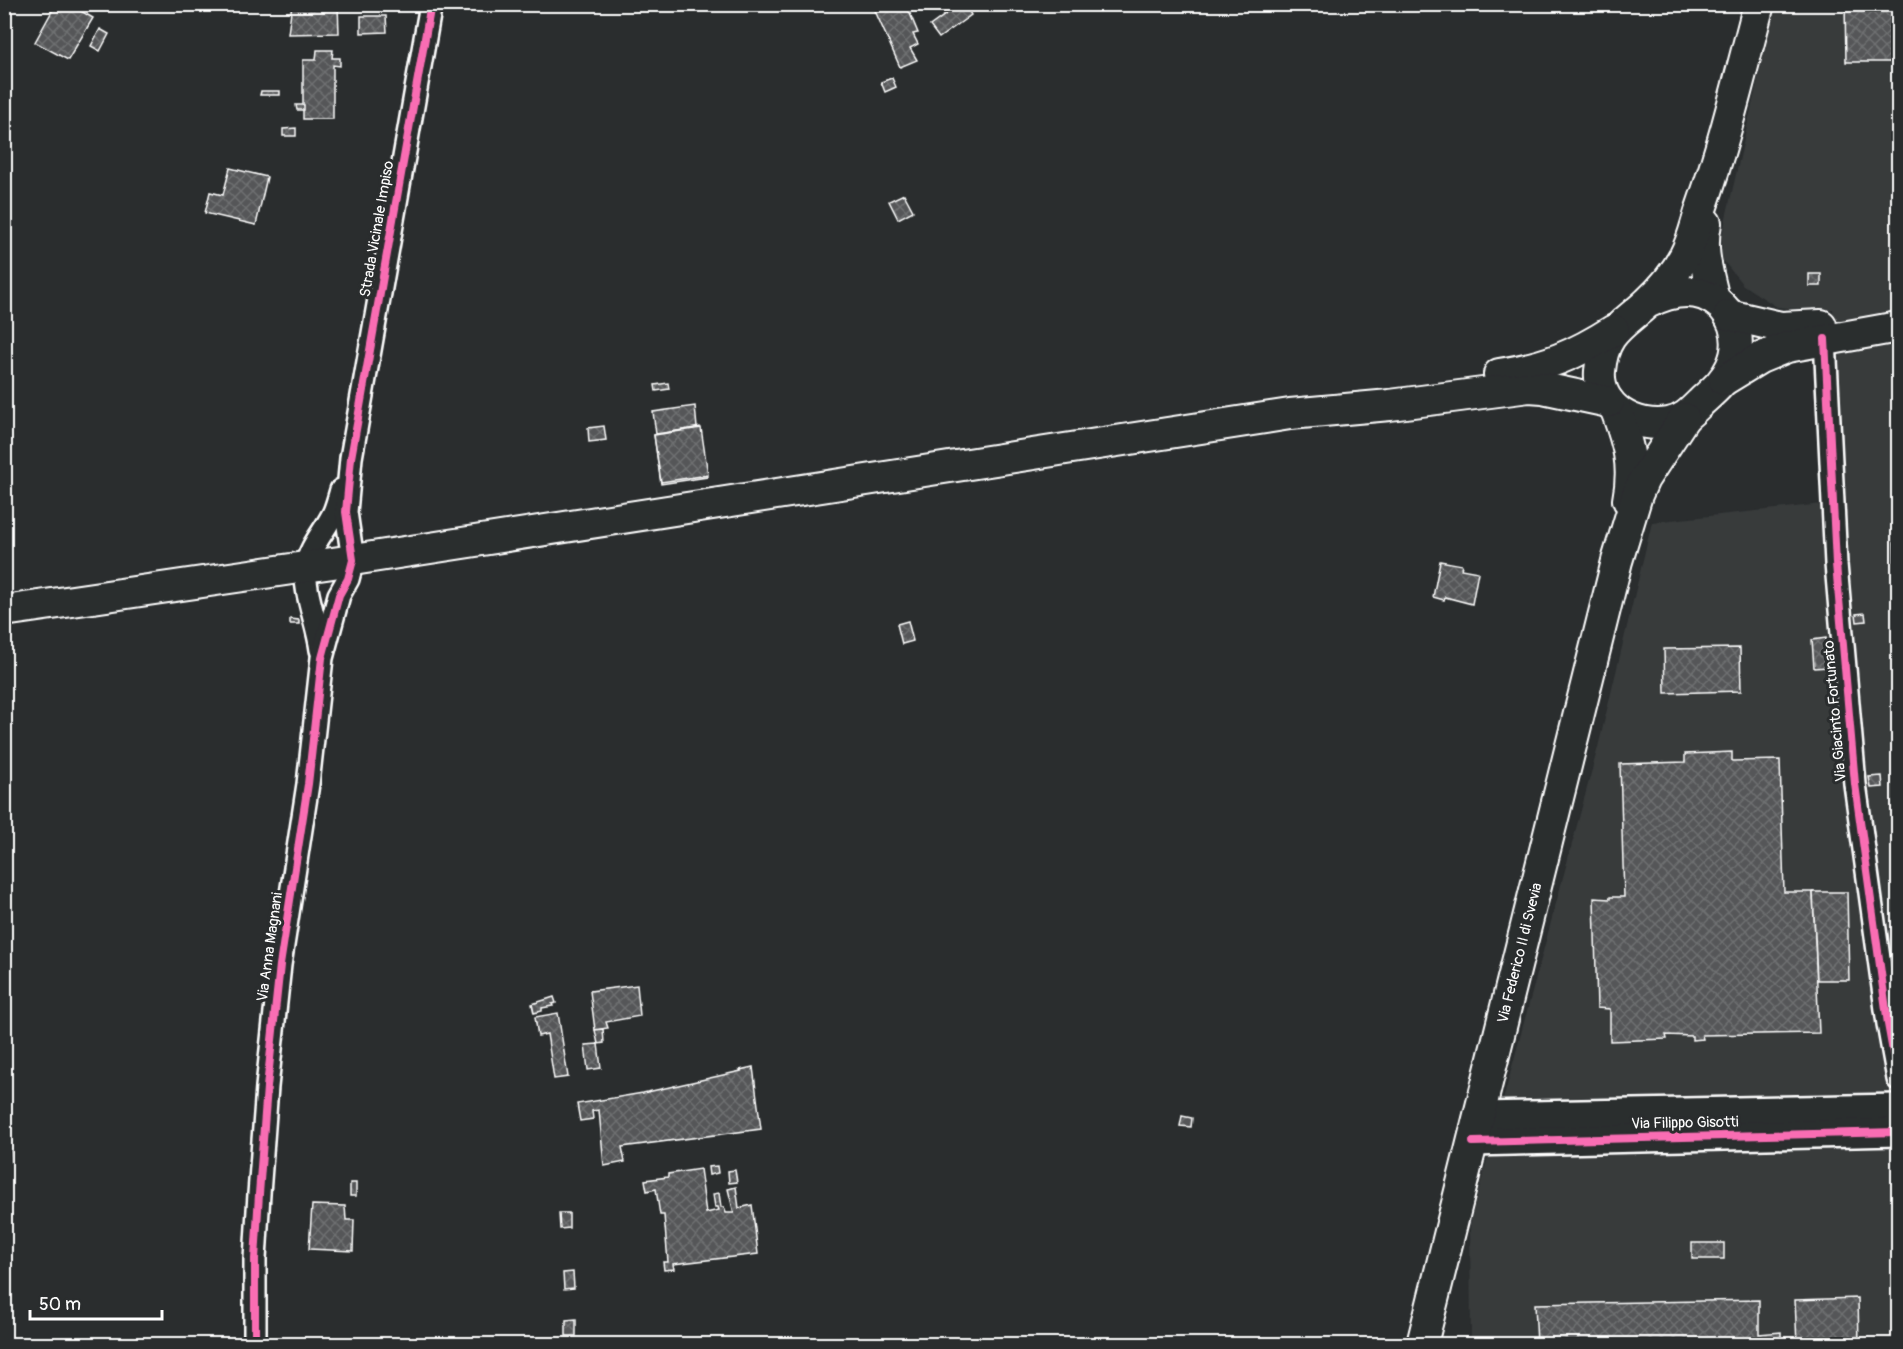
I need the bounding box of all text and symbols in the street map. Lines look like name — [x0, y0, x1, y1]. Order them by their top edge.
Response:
street label: Strada Vicinale Impiso — [356, 159, 398, 299]
street label: Via Giacinto Fortunato — [1819, 640, 1851, 782]
street label: Via Federico II di Svevia — [1493, 881, 1547, 1025]
street label: Via Anna Magnani — [253, 891, 287, 1003]
street label: Via Filippo Gisotti — [1631, 1113, 1739, 1133]
scale bar — [30, 1283, 162, 1321]
text: 50 m — [39, 1293, 81, 1316]

